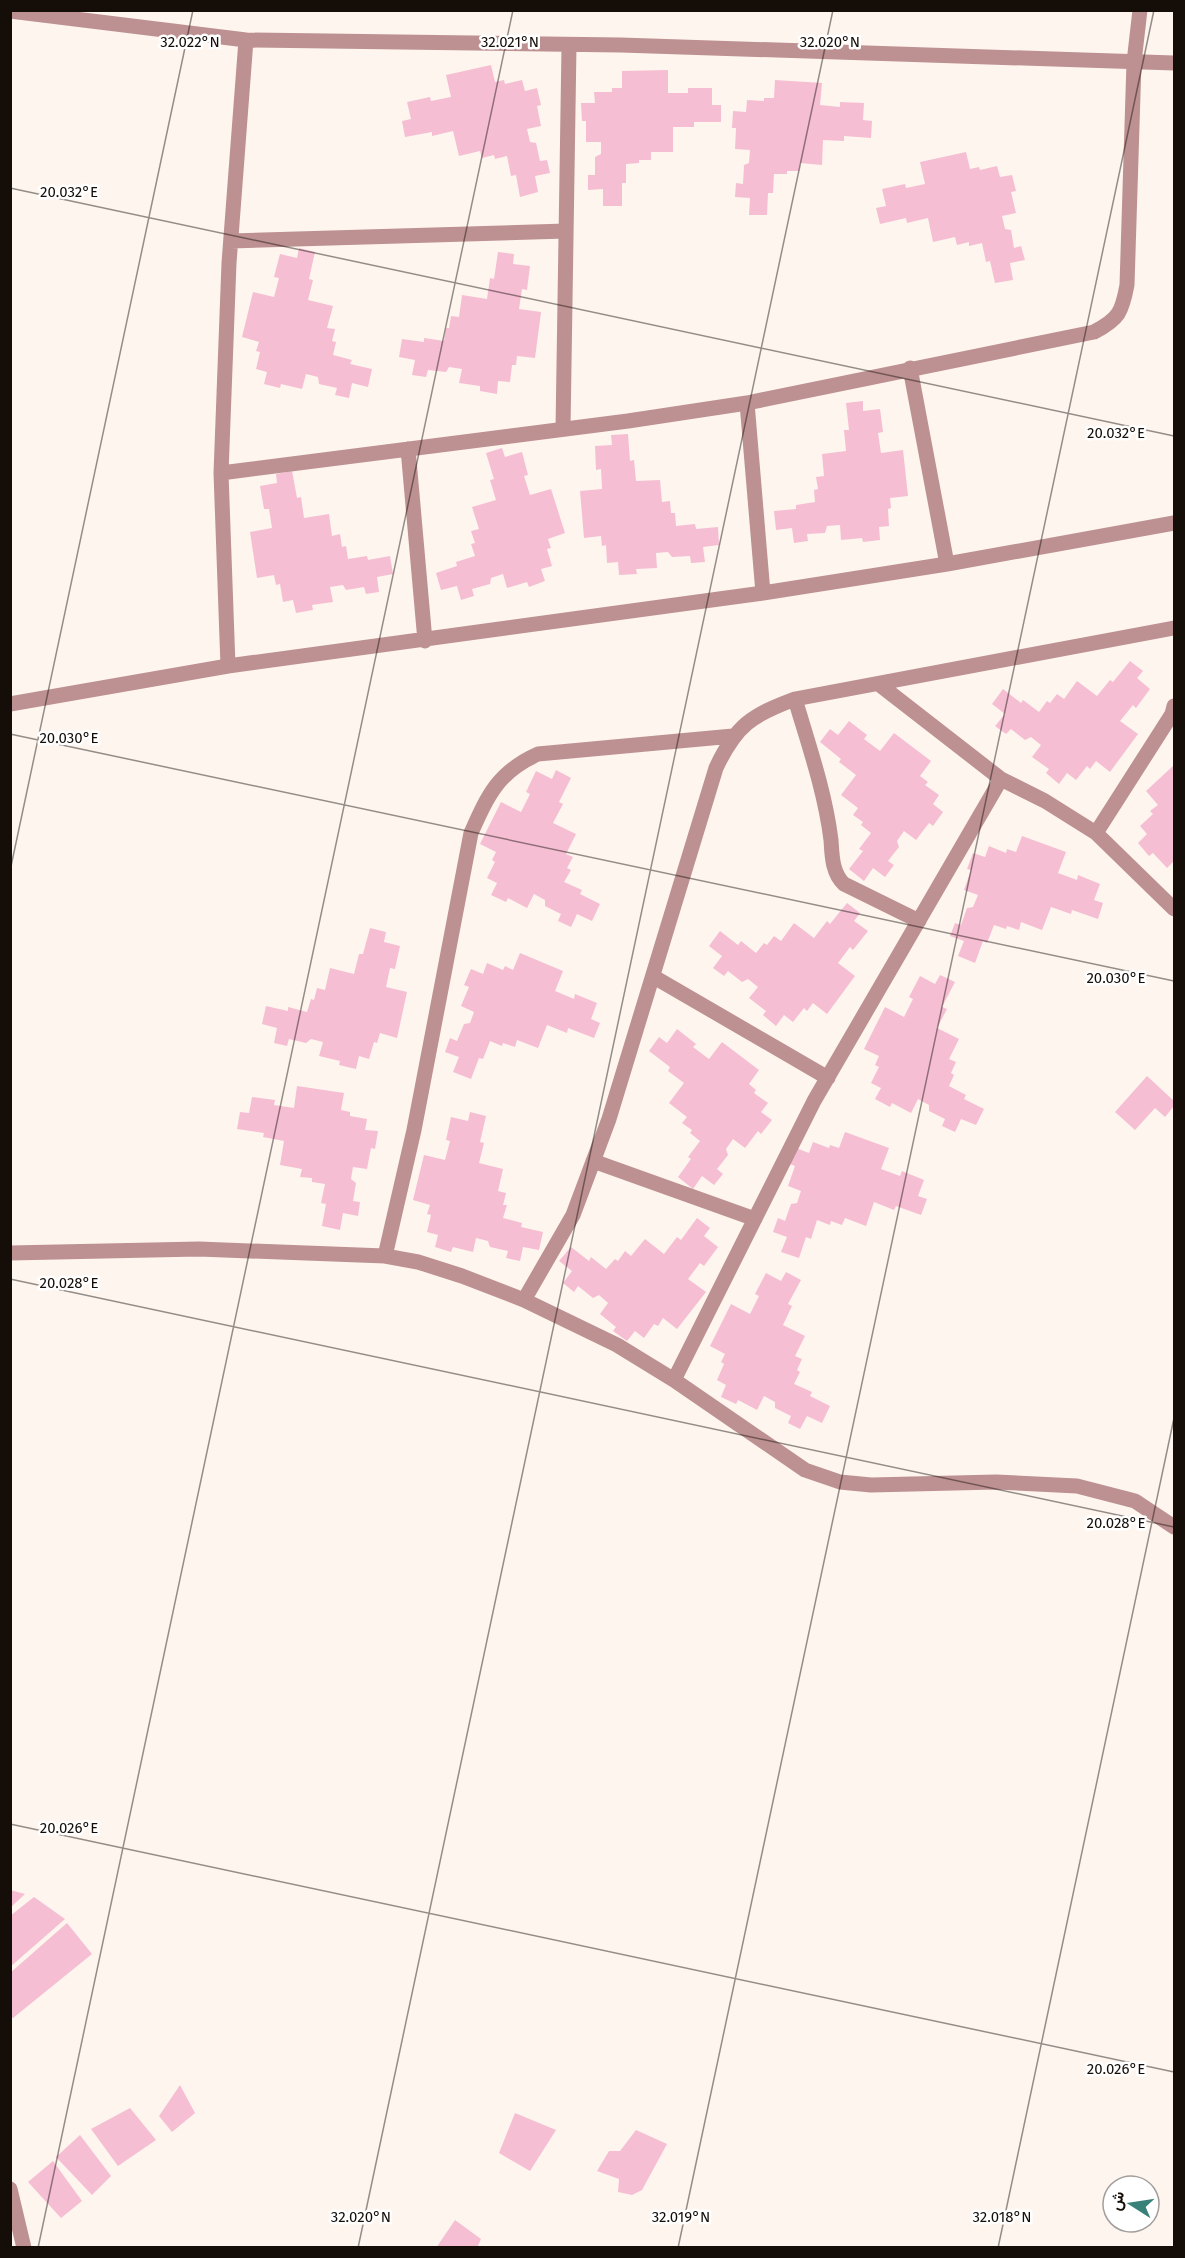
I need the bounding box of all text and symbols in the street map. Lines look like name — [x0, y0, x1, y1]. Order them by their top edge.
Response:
text: 32.022°N — [160, 33, 220, 51]
text: 32.021°N — [481, 33, 539, 51]
text: 32.020°N — [800, 33, 860, 51]
text: 20.032°E — [40, 183, 98, 201]
text: 20.032°E — [1087, 424, 1145, 442]
text: 20.030°E — [39, 729, 99, 747]
text: 20.030°E — [1086, 969, 1146, 987]
text: 20.028°E — [40, 1274, 98, 1292]
text: 20.028°E — [1087, 1514, 1145, 1532]
text: 20.026°E — [40, 1819, 98, 1837]
text: 20.026°E — [1087, 2060, 1145, 2078]
north arrow — [1101, 2174, 1161, 2234]
text: ش — [1106, 2190, 1128, 2212]
text: 32.020°N — [331, 2208, 391, 2226]
text: 32.019°N — [652, 2208, 710, 2226]
text: 32.018°N — [972, 2208, 1032, 2226]

